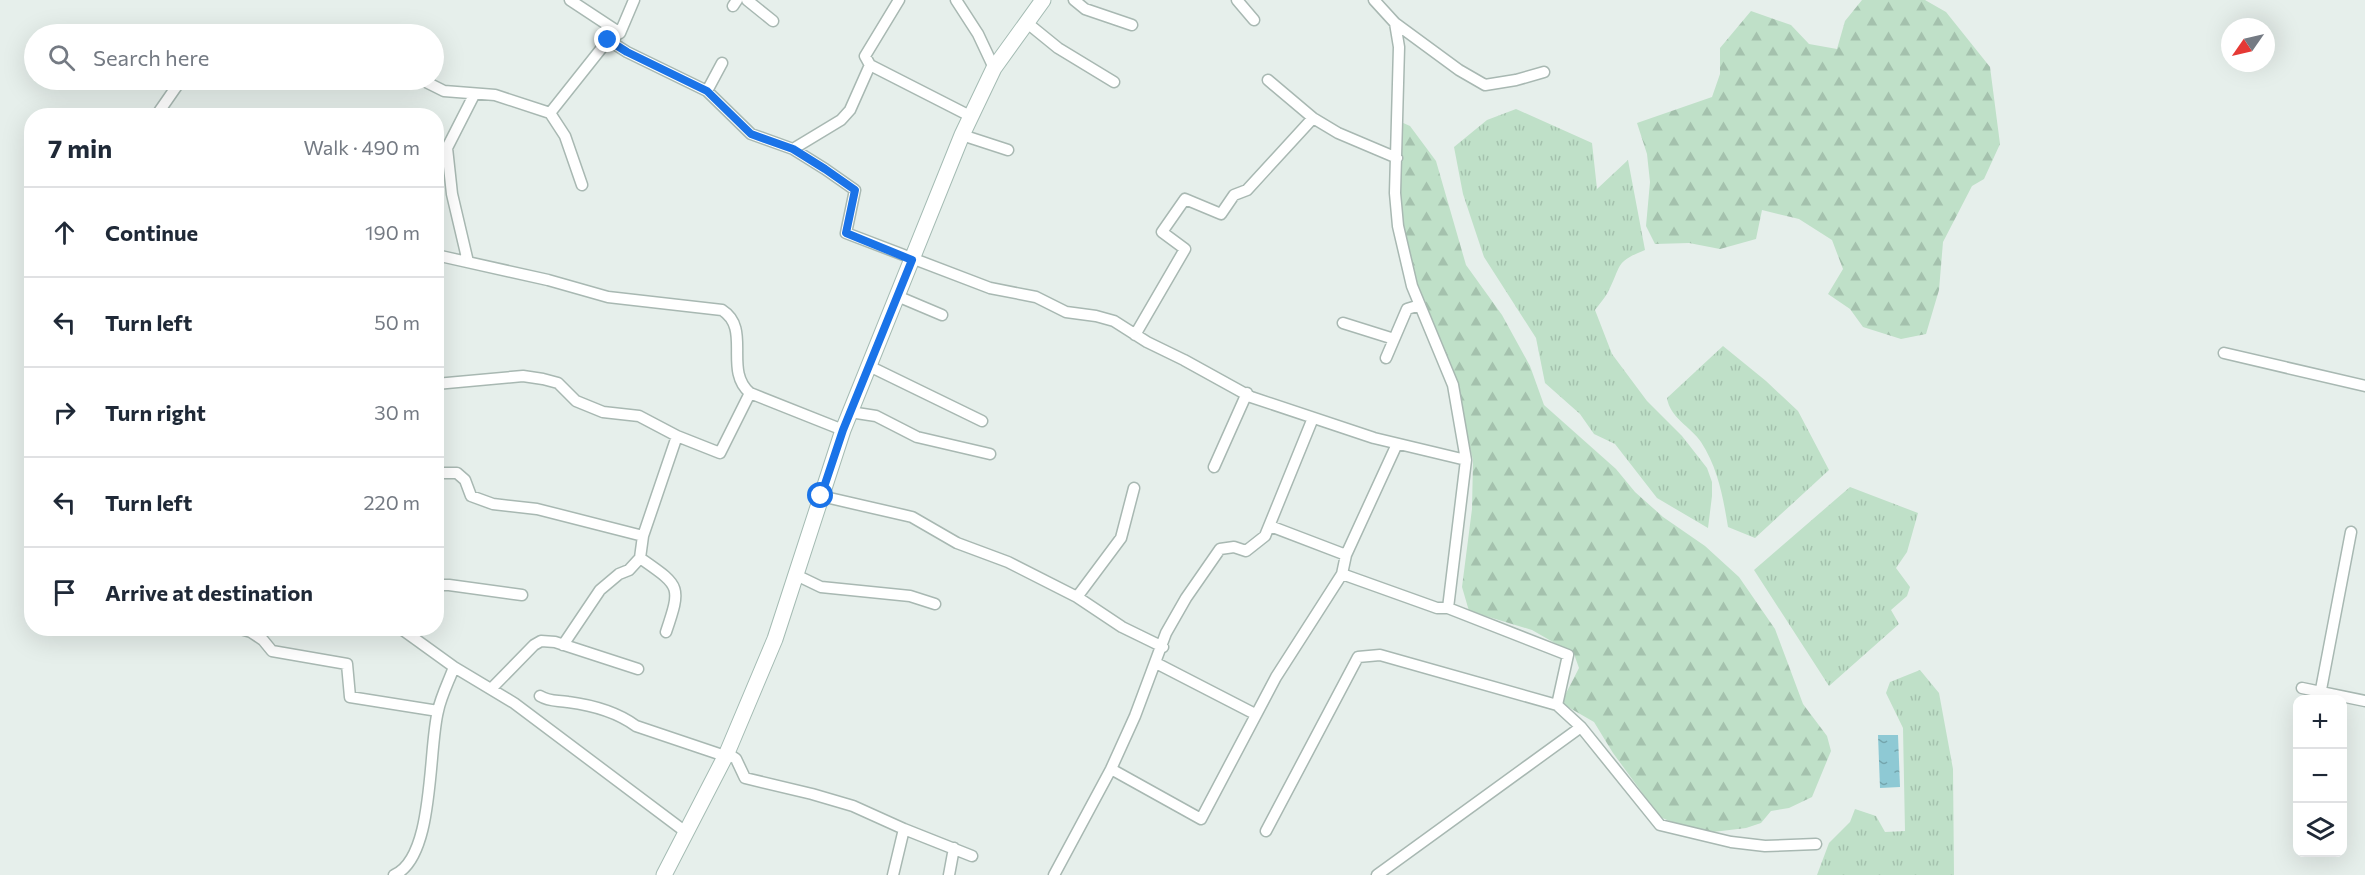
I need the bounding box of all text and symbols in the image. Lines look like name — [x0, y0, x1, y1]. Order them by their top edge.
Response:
north arrow — [2221, 18, 2275, 72]
search box — [24, 24, 444, 90]
route end — [594, 26, 620, 52]
icon: search — [45, 41, 78, 74]
text: Search here — [93, 44, 209, 71]
text: 7 min — [48, 132, 112, 163]
text: Walk · 490 m — [303, 135, 420, 159]
icon: ahead — [48, 216, 81, 249]
text: Continue — [105, 219, 198, 246]
text: 190 m — [365, 220, 420, 244]
icon: left — [48, 306, 81, 339]
text: Turn left — [105, 309, 192, 336]
text: 50 m — [374, 310, 420, 334]
icon: right — [48, 396, 81, 429]
text: Turn right — [105, 399, 206, 426]
text: 30 m — [374, 400, 420, 424]
route start — [807, 482, 833, 508]
icon: left — [48, 486, 81, 519]
text: Turn left — [105, 489, 192, 516]
text: 220 m — [364, 490, 420, 514]
icon: arrive — [48, 576, 81, 609]
text: Arrive at destination — [105, 579, 313, 606]
map controls — [2293, 695, 2347, 857]
button: + — [2293, 695, 2347, 749]
button: − — [2293, 749, 2347, 803]
button: layers — [2293, 803, 2347, 857]

